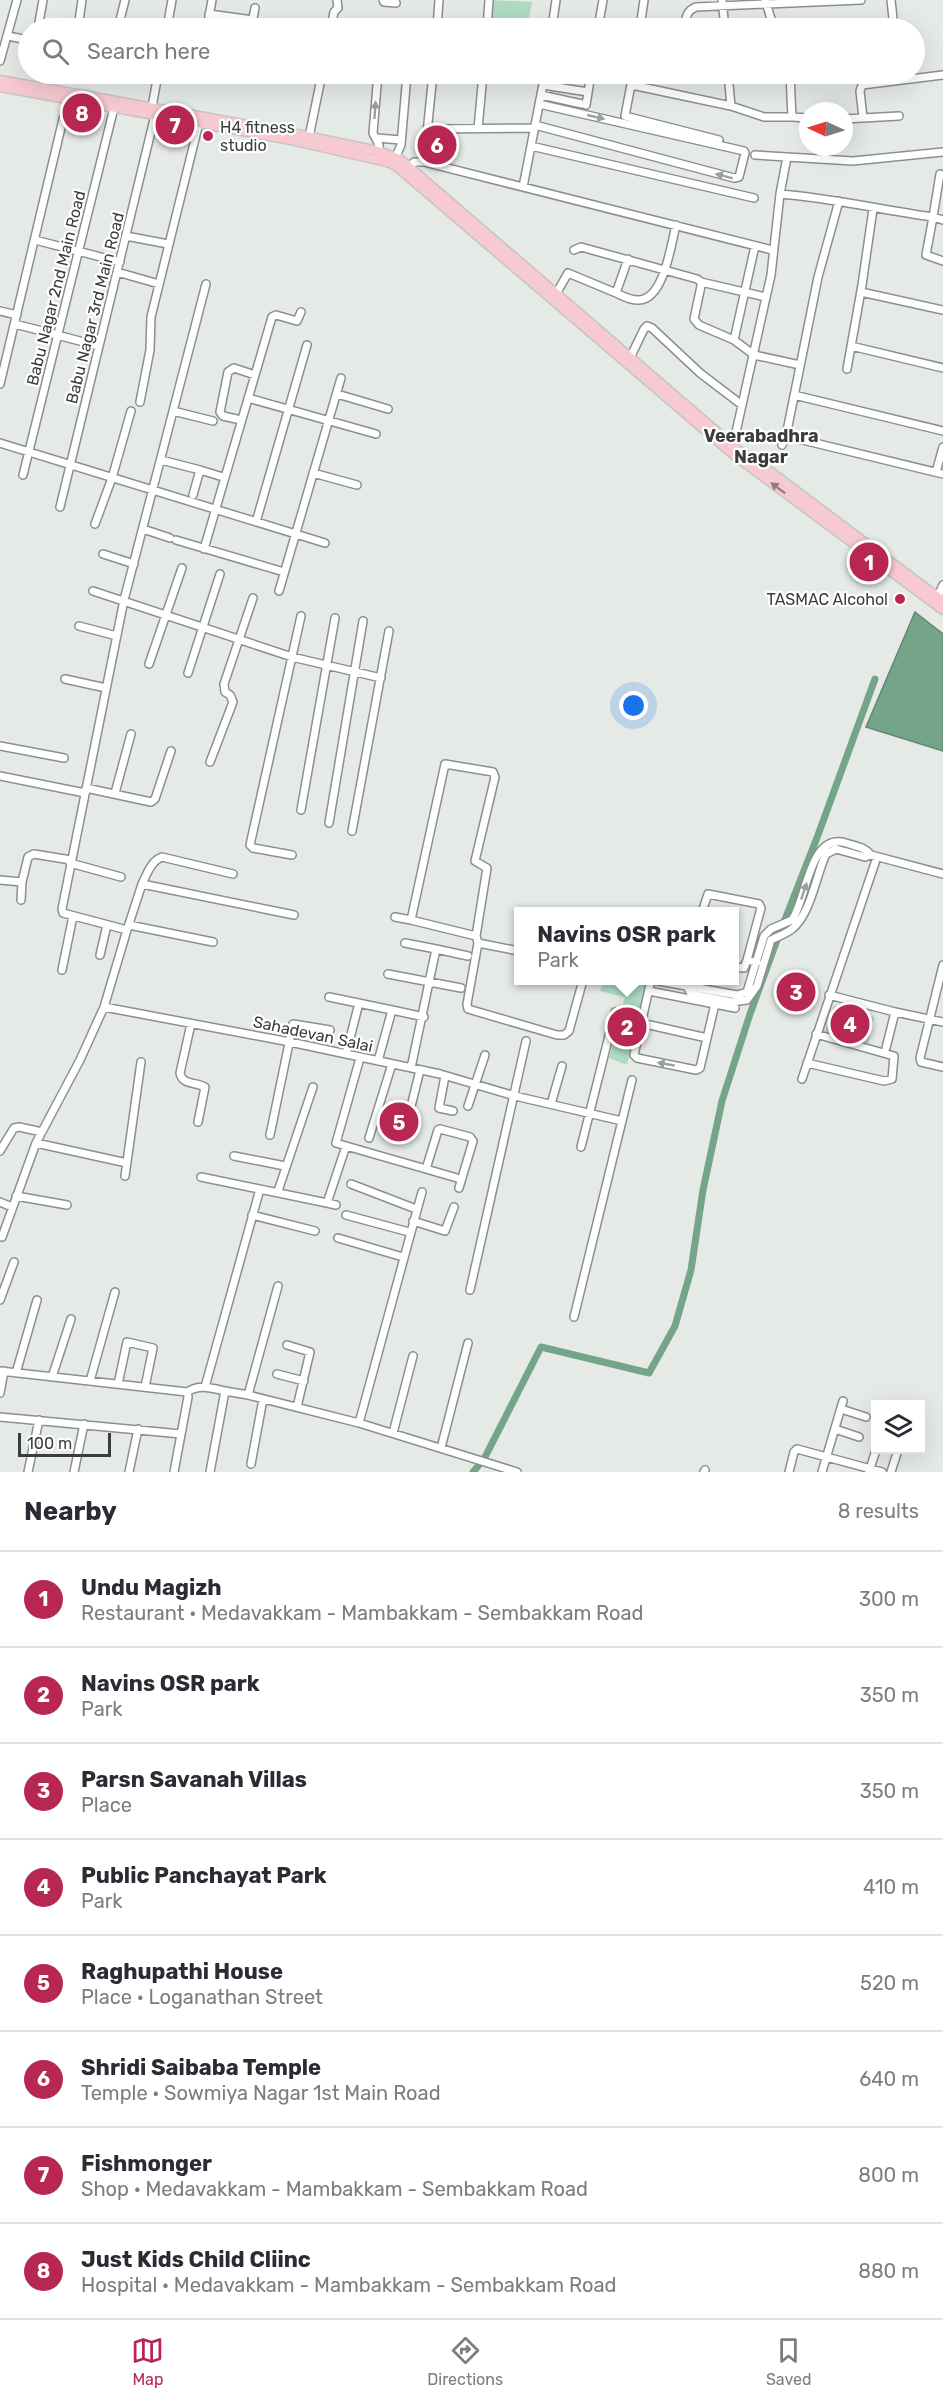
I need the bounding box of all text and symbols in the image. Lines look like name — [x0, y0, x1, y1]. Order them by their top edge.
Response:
search box — [18, 18, 925, 84]
icon: search — [39, 35, 72, 68]
text: Search here — [87, 38, 210, 65]
pin: 8 — [62, 90, 101, 136]
one-way arrow — [370, 100, 380, 119]
pin: 7 — [156, 102, 195, 148]
north arrow — [799, 102, 853, 156]
one-way arrow — [587, 113, 606, 122]
place label: H4 fitness studio — [220, 118, 295, 155]
pin: 6 — [418, 122, 456, 168]
marker: H4 fitness studio — [201, 129, 215, 143]
one-way arrow — [715, 170, 733, 180]
street label: Babu Nagar 2nd Main Road — [23, 189, 89, 387]
street label: Babu Nagar 3rd Main Road — [62, 210, 128, 406]
district label: Veerabadhra Nagar — [703, 425, 819, 468]
one-way arrow — [770, 482, 786, 494]
pin: 1 — [850, 540, 888, 584]
place label: TASMAC Alcohol — [767, 590, 888, 609]
marker: TASMAC Alcohol — [893, 592, 907, 606]
your location — [619, 691, 648, 720]
one-way arrow — [799, 882, 809, 900]
popup — [514, 907, 739, 985]
text: Navins OSR park — [537, 921, 716, 948]
text: Park — [537, 948, 579, 972]
pin: 3 — [776, 970, 816, 1014]
pin: 4 — [830, 1002, 870, 1046]
pin: 2 — [608, 1004, 646, 1050]
street label: Sahadevan Salai — [251, 1012, 375, 1056]
one-way arrow — [657, 1060, 676, 1069]
pin: 5 — [380, 1100, 418, 1144]
map controls — [871, 1400, 925, 1454]
button: layers — [871, 1400, 925, 1454]
scale bar — [18, 1430, 111, 1458]
text: 100 m — [27, 1434, 72, 1453]
text: Nearby — [24, 1496, 117, 1527]
text: 8 results — [838, 1499, 919, 1523]
text: Undu Magizh — [81, 1574, 222, 1601]
text: 1 — [39, 1587, 48, 1611]
text: 300 m — [859, 1587, 919, 1611]
text: Restaurant · Medavakkam - Mambakkam - Sembakkam Road — [81, 1601, 644, 1625]
text: Navins OSR park — [81, 1670, 260, 1697]
text: 2 — [37, 1683, 50, 1707]
text: 350 m — [860, 1683, 919, 1707]
text: Park — [81, 1697, 123, 1721]
text: Parsn Savanah Villas — [81, 1766, 307, 1793]
text: 3 — [37, 1779, 50, 1803]
text: 350 m — [860, 1779, 919, 1803]
text: Place — [81, 1793, 132, 1817]
text: Public Panchayat Park — [81, 1862, 327, 1889]
text: 4 — [37, 1875, 50, 1899]
text: 410 m — [863, 1875, 919, 1899]
text: Park — [81, 1889, 123, 1913]
text: Raghupathi House — [81, 1958, 283, 1985]
text: 5 — [37, 1971, 50, 1995]
text: 520 m — [860, 1971, 919, 1995]
text: Place · Loganathan Street — [81, 1985, 323, 2009]
text: Shridi Saibaba Temple — [81, 2054, 321, 2081]
text: 6 — [37, 2067, 50, 2091]
text: 640 m — [859, 2067, 919, 2091]
text: Temple · Sowmiya Nagar 1st Main Road — [81, 2081, 441, 2105]
text: Fishmonger — [81, 2150, 212, 2177]
text: 7 — [38, 2163, 49, 2187]
text: 800 m — [858, 2163, 919, 2187]
text: Shop · Medavakkam - Mambakkam - Sembakkam Road — [81, 2177, 588, 2201]
text: Just Kids Child Cliinc — [81, 2246, 311, 2273]
text: 8 — [37, 2259, 50, 2283]
text: 880 m — [858, 2259, 919, 2283]
text: Hospital · Medavakkam - Mambakkam - Sembakkam Road — [81, 2273, 616, 2297]
tab: Map — [131, 2334, 164, 2389]
tab: Directions — [427, 2334, 503, 2389]
tab: Saved — [766, 2334, 812, 2389]

